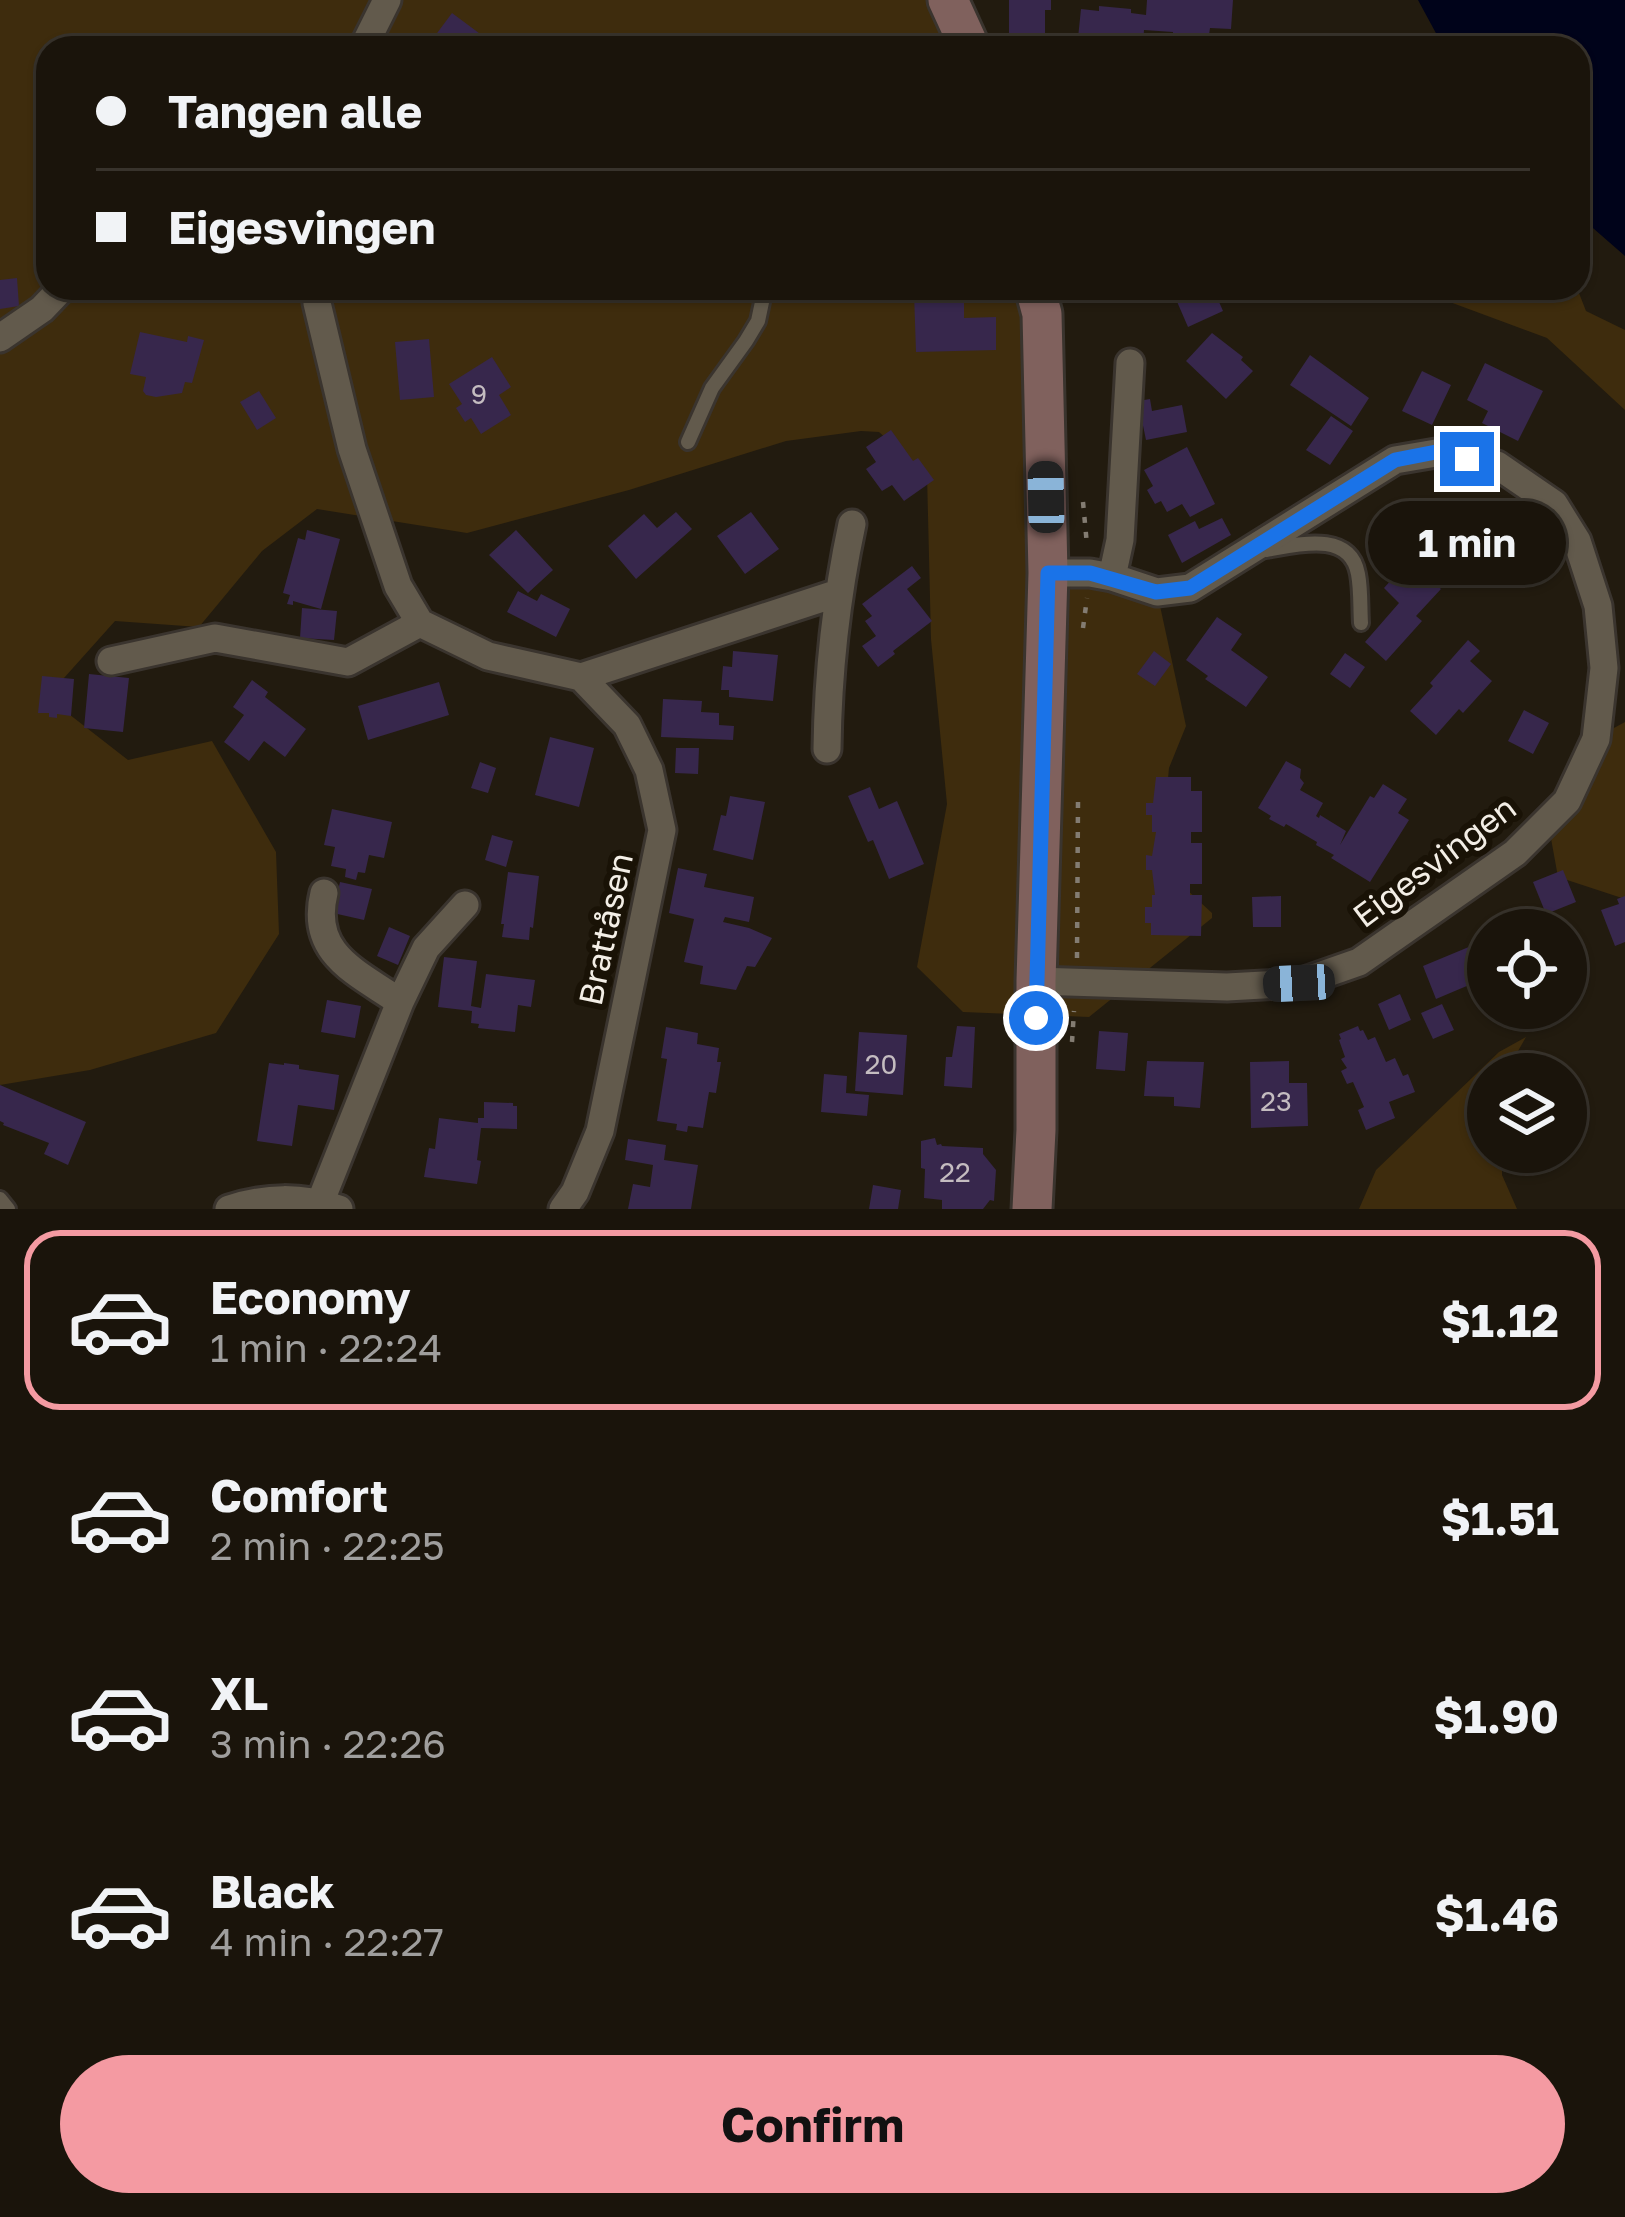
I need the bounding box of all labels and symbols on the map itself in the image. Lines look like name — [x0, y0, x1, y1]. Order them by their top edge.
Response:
house number: 9 — [471, 378, 487, 410]
route end — [1440, 432, 1494, 486]
car — [1027, 461, 1065, 533]
callout: 1 min — [1368, 501, 1566, 585]
street label: Eigesvingen — [1345, 787, 1523, 935]
street label: Brattåsen — [570, 849, 640, 1009]
car — [1262, 963, 1336, 1003]
route start — [1009, 991, 1063, 1045]
house number: 20 — [865, 1048, 897, 1080]
house number: 23 — [1260, 1085, 1292, 1117]
house number: 22 — [939, 1156, 971, 1188]

